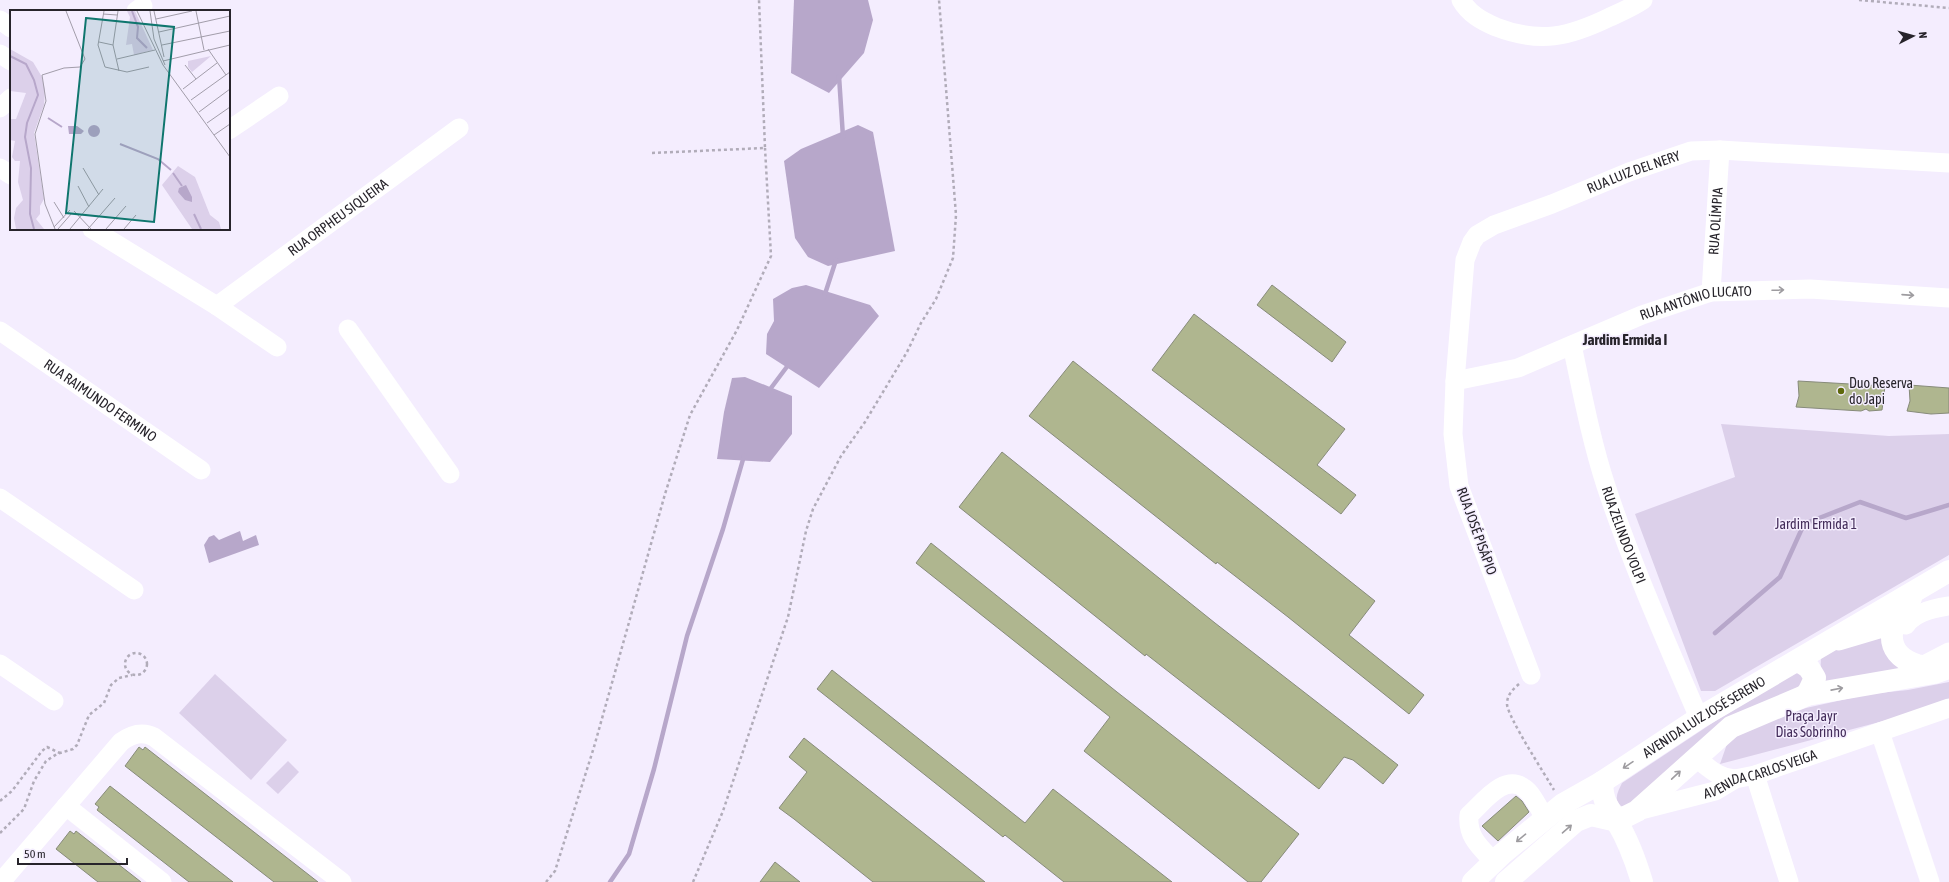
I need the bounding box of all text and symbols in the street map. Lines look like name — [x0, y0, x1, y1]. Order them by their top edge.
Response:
inset map — [10, 10, 230, 230]
north arrow — [1893, 16, 1933, 56]
text: N — [1917, 31, 1929, 39]
street label: RUA LUIZ DEL NERY — [1585, 147, 1683, 197]
street label: RUA ORPHEU SIQUEIRA — [285, 175, 391, 259]
street label: RUA OLÍMPIA — [1705, 187, 1726, 256]
street label: RUA ANTÔNIO LUCATO — [1638, 283, 1752, 323]
one-way arrow — [1771, 286, 1784, 294]
one-way arrow — [1901, 291, 1914, 299]
district label: Jardim Ermida I — [1582, 331, 1667, 348]
street label: RUA RAIMUNDO FERMINO — [41, 356, 160, 445]
place label: Duo Reserva do Japi — [1849, 375, 1913, 407]
marker: Duo Reserva do Japi — [1836, 386, 1846, 396]
street label: RUA ZELINDO VOLPI — [1599, 484, 1649, 586]
street label: RUA JOSÉ PISÁPIO — [1454, 485, 1500, 577]
park label: Jardim Ermida 1 — [1775, 516, 1857, 532]
street label: AVENIDA LUIZ JOSÉ SERENO — [1640, 673, 1768, 761]
one-way arrow — [1830, 685, 1843, 693]
park label: Praça Jayr Dias Sobrinho — [1775, 708, 1847, 740]
street label: AVENIDA CARLOS VEIGA — [1702, 746, 1819, 802]
one-way arrow — [1623, 761, 1634, 769]
one-way arrow — [1671, 770, 1681, 780]
one-way arrow — [1562, 824, 1572, 833]
one-way arrow — [1516, 834, 1527, 843]
scale bar — [18, 840, 127, 866]
text: 50 m — [24, 847, 46, 861]

